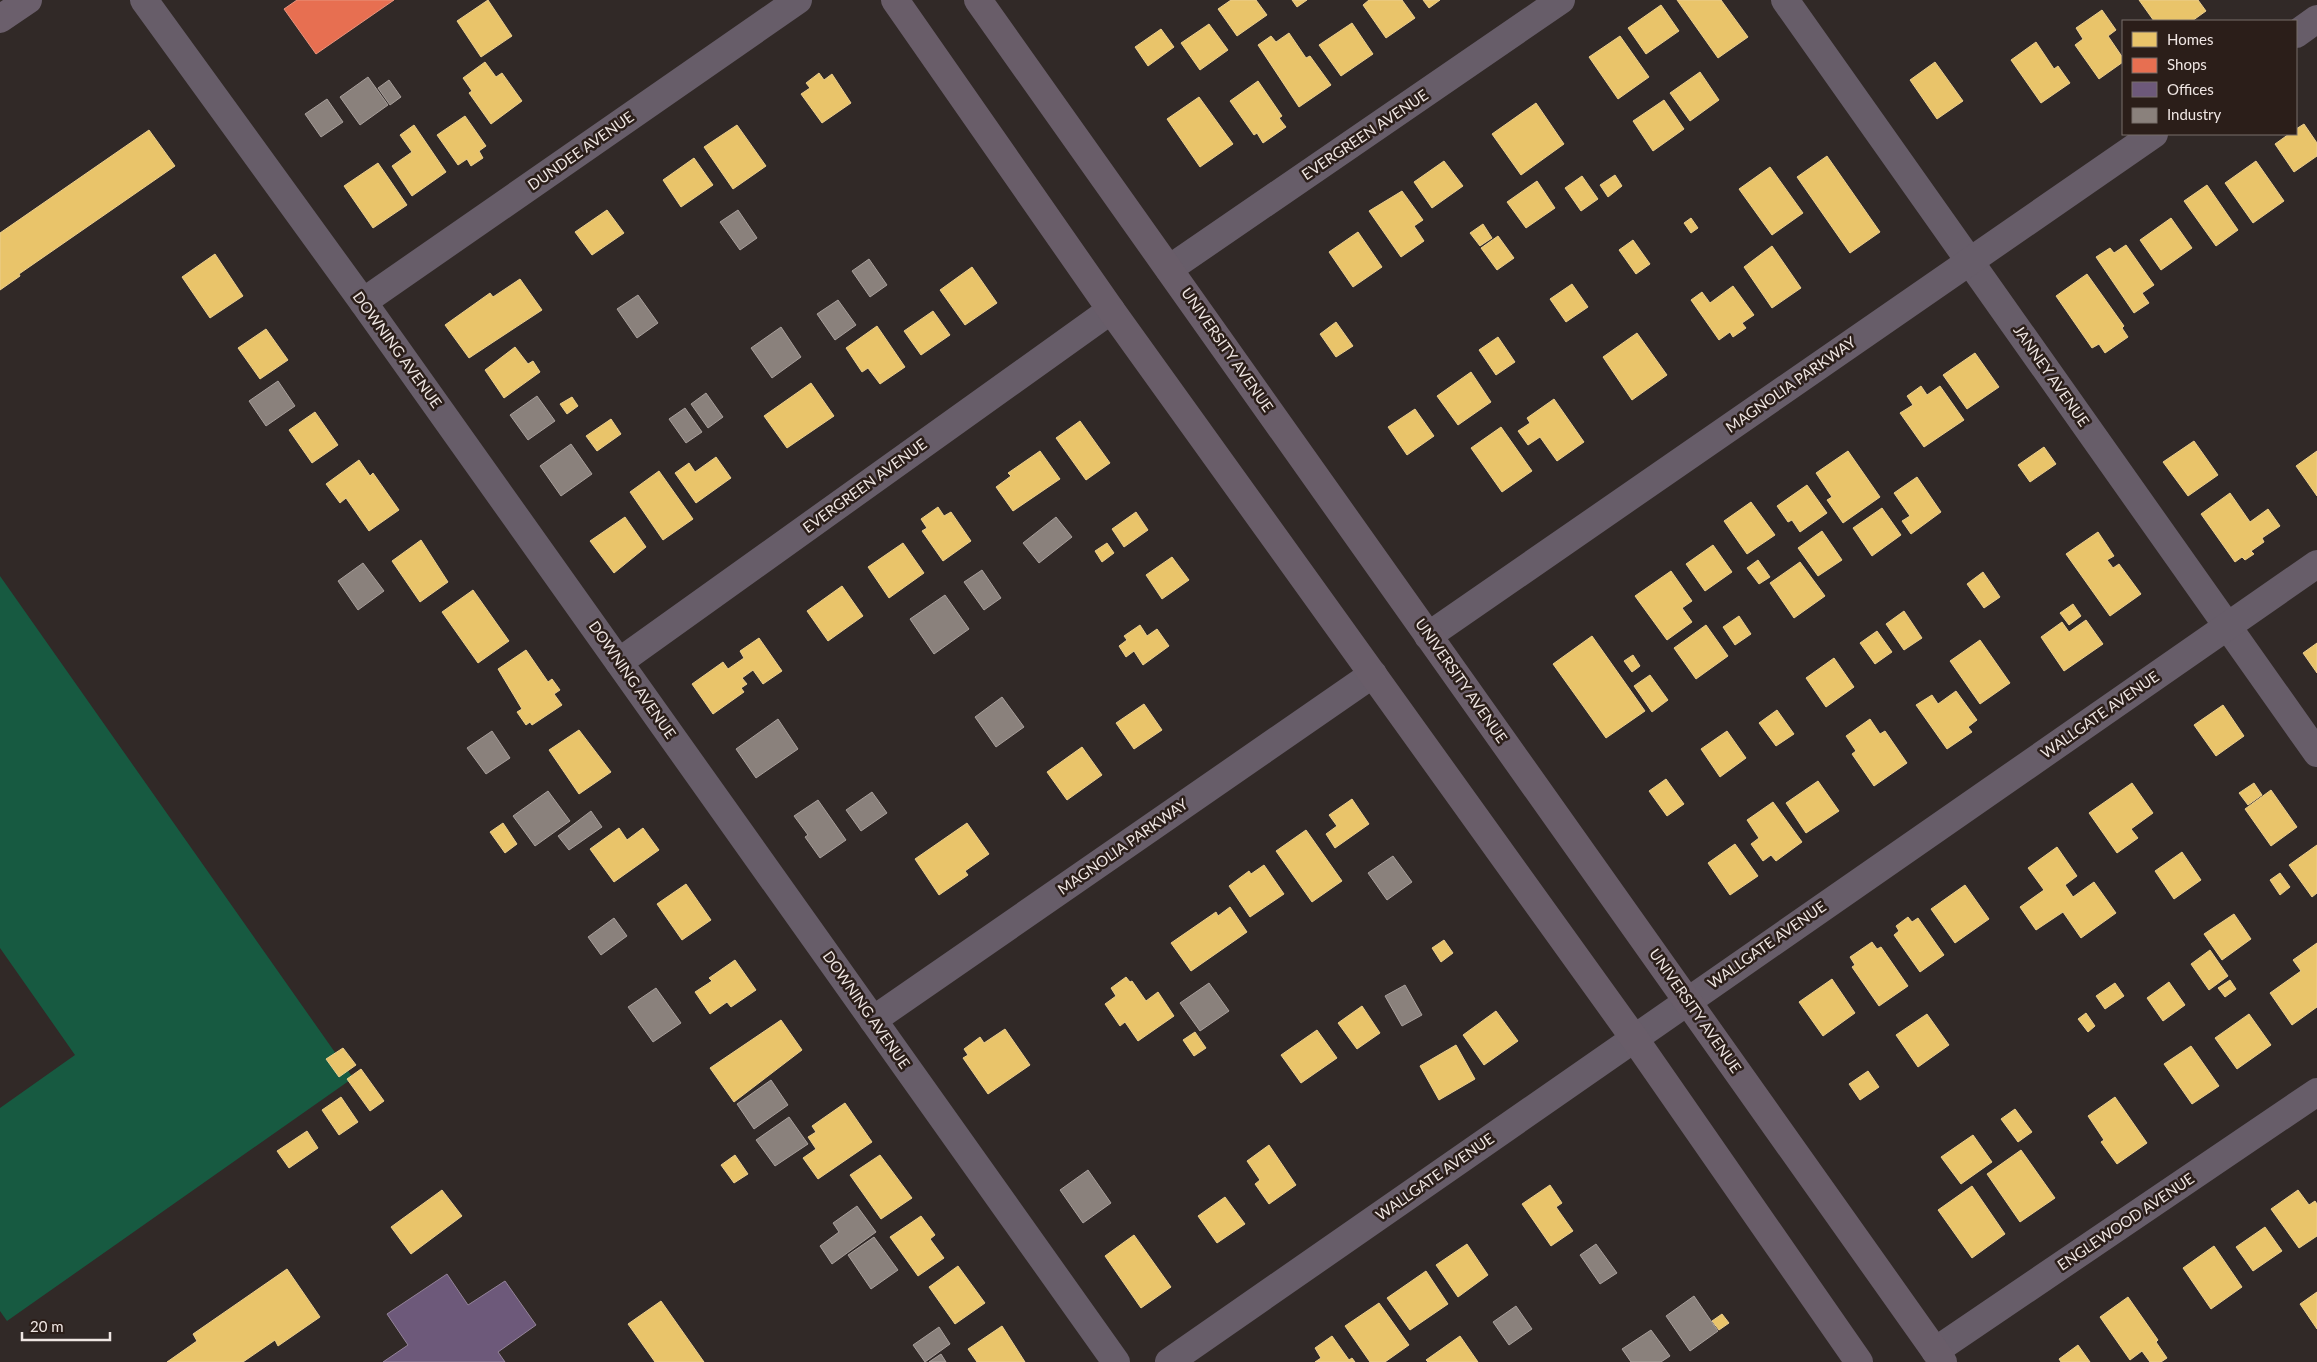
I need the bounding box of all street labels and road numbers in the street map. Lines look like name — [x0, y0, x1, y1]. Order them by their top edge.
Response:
street label: EVERGREEN AVENUE — [1298, 85, 1431, 183]
street label: DUNDEE AVENUE — [524, 107, 637, 193]
street label: UNIVERSITY AVENUE — [1178, 284, 1277, 415]
street label: DOWNING AVENUE — [350, 288, 446, 411]
street label: JANNEY AVENUE — [2010, 321, 2093, 429]
street label: MAGNOLIA PARKWAY — [1722, 332, 1859, 436]
street label: EVERGREEN AVENUE — [799, 434, 930, 536]
street label: UNIVERSITY AVENUE — [1412, 615, 1511, 746]
street label: DOWNING AVENUE — [585, 617, 680, 742]
street label: WALLGATE AVENUE — [2037, 667, 2162, 762]
street label: MAGNOLIA PARKWAY — [1054, 794, 1191, 898]
street label: WALLGATE AVENUE — [1704, 897, 1829, 992]
street label: UNIVERSITY AVENUE — [1646, 945, 1745, 1076]
street label: DOWNING AVENUE — [819, 947, 914, 1072]
street label: WALLGATE AVENUE — [1372, 1129, 1497, 1224]
street label: ENGLEWOOD AVENUE — [2054, 1169, 2197, 1274]

